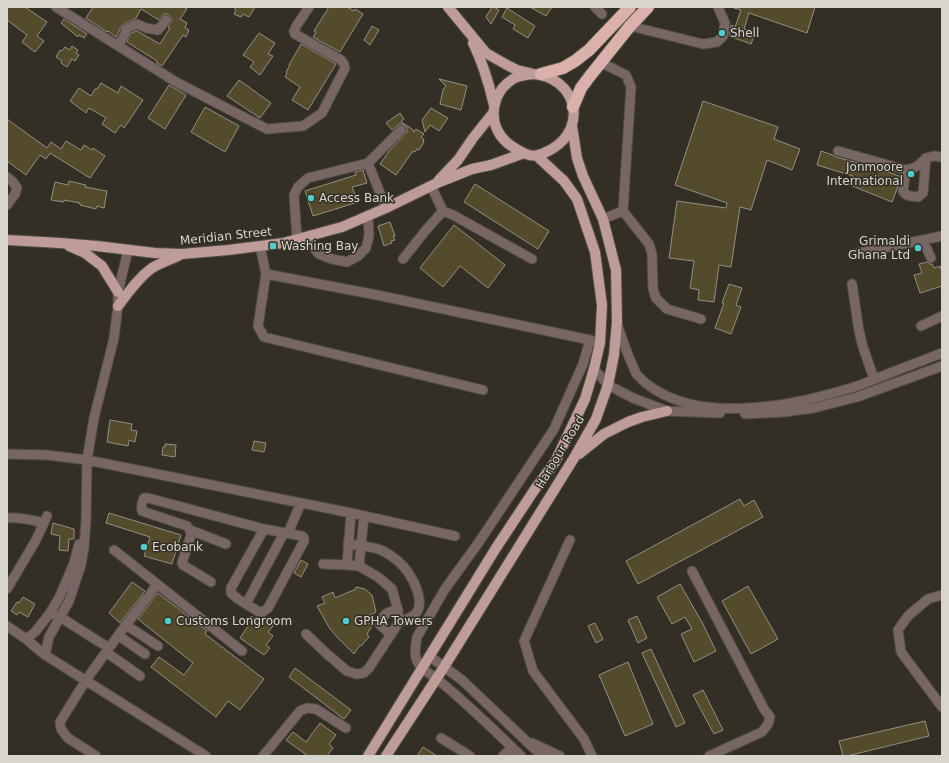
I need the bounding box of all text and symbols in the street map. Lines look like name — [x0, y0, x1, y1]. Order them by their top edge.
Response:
place label: Shell — [730, 26, 759, 40]
marker: Shell — [717, 28, 727, 38]
place label: Jonmoore International — [826, 160, 903, 188]
marker: Jonmoore International — [906, 169, 916, 179]
place label: Access Bank — [319, 191, 394, 205]
marker: Access Bank — [306, 193, 316, 203]
street label: Meridian Street — [179, 224, 273, 248]
place label: Grimaldi Ghana Ltd — [848, 234, 910, 262]
place label: Washing Bay — [281, 239, 358, 253]
marker: Washing Bay — [268, 241, 278, 251]
marker: Grimaldi Ghana Ltd — [913, 243, 923, 253]
street label: Harbour Road — [533, 413, 587, 491]
place label: Ecobank — [152, 540, 203, 554]
marker: Ecobank — [139, 542, 149, 552]
place label: Customs Longroom — [176, 614, 292, 628]
place label: GPHA Towers — [354, 614, 433, 628]
marker: Customs Longroom — [163, 616, 173, 626]
marker: GPHA Towers — [341, 616, 351, 626]

